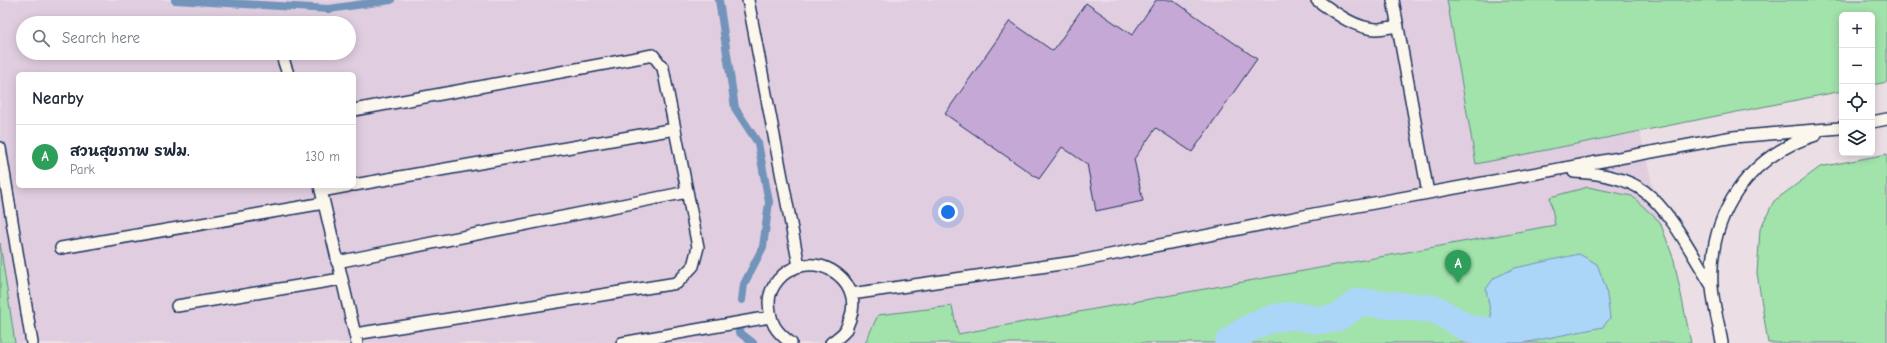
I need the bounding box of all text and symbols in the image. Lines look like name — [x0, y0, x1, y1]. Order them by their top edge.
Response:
map controls — [1839, 12, 1875, 156]
button: + — [1839, 12, 1875, 48]
search box — [16, 16, 356, 60]
icon: search — [30, 27, 52, 49]
text: Search here — [62, 29, 140, 47]
button: − — [1839, 48, 1875, 84]
button: locate — [1839, 84, 1875, 120]
text: Nearby — [32, 89, 83, 108]
button: layers — [1839, 120, 1875, 156]
text: สวนสุขภาพ รฟม. — [70, 142, 190, 160]
text: A — [41, 149, 49, 164]
text: 130 m — [305, 149, 340, 164]
text: Park — [70, 162, 95, 177]
your location — [938, 202, 958, 222]
pin: A — [1445, 250, 1471, 283]

